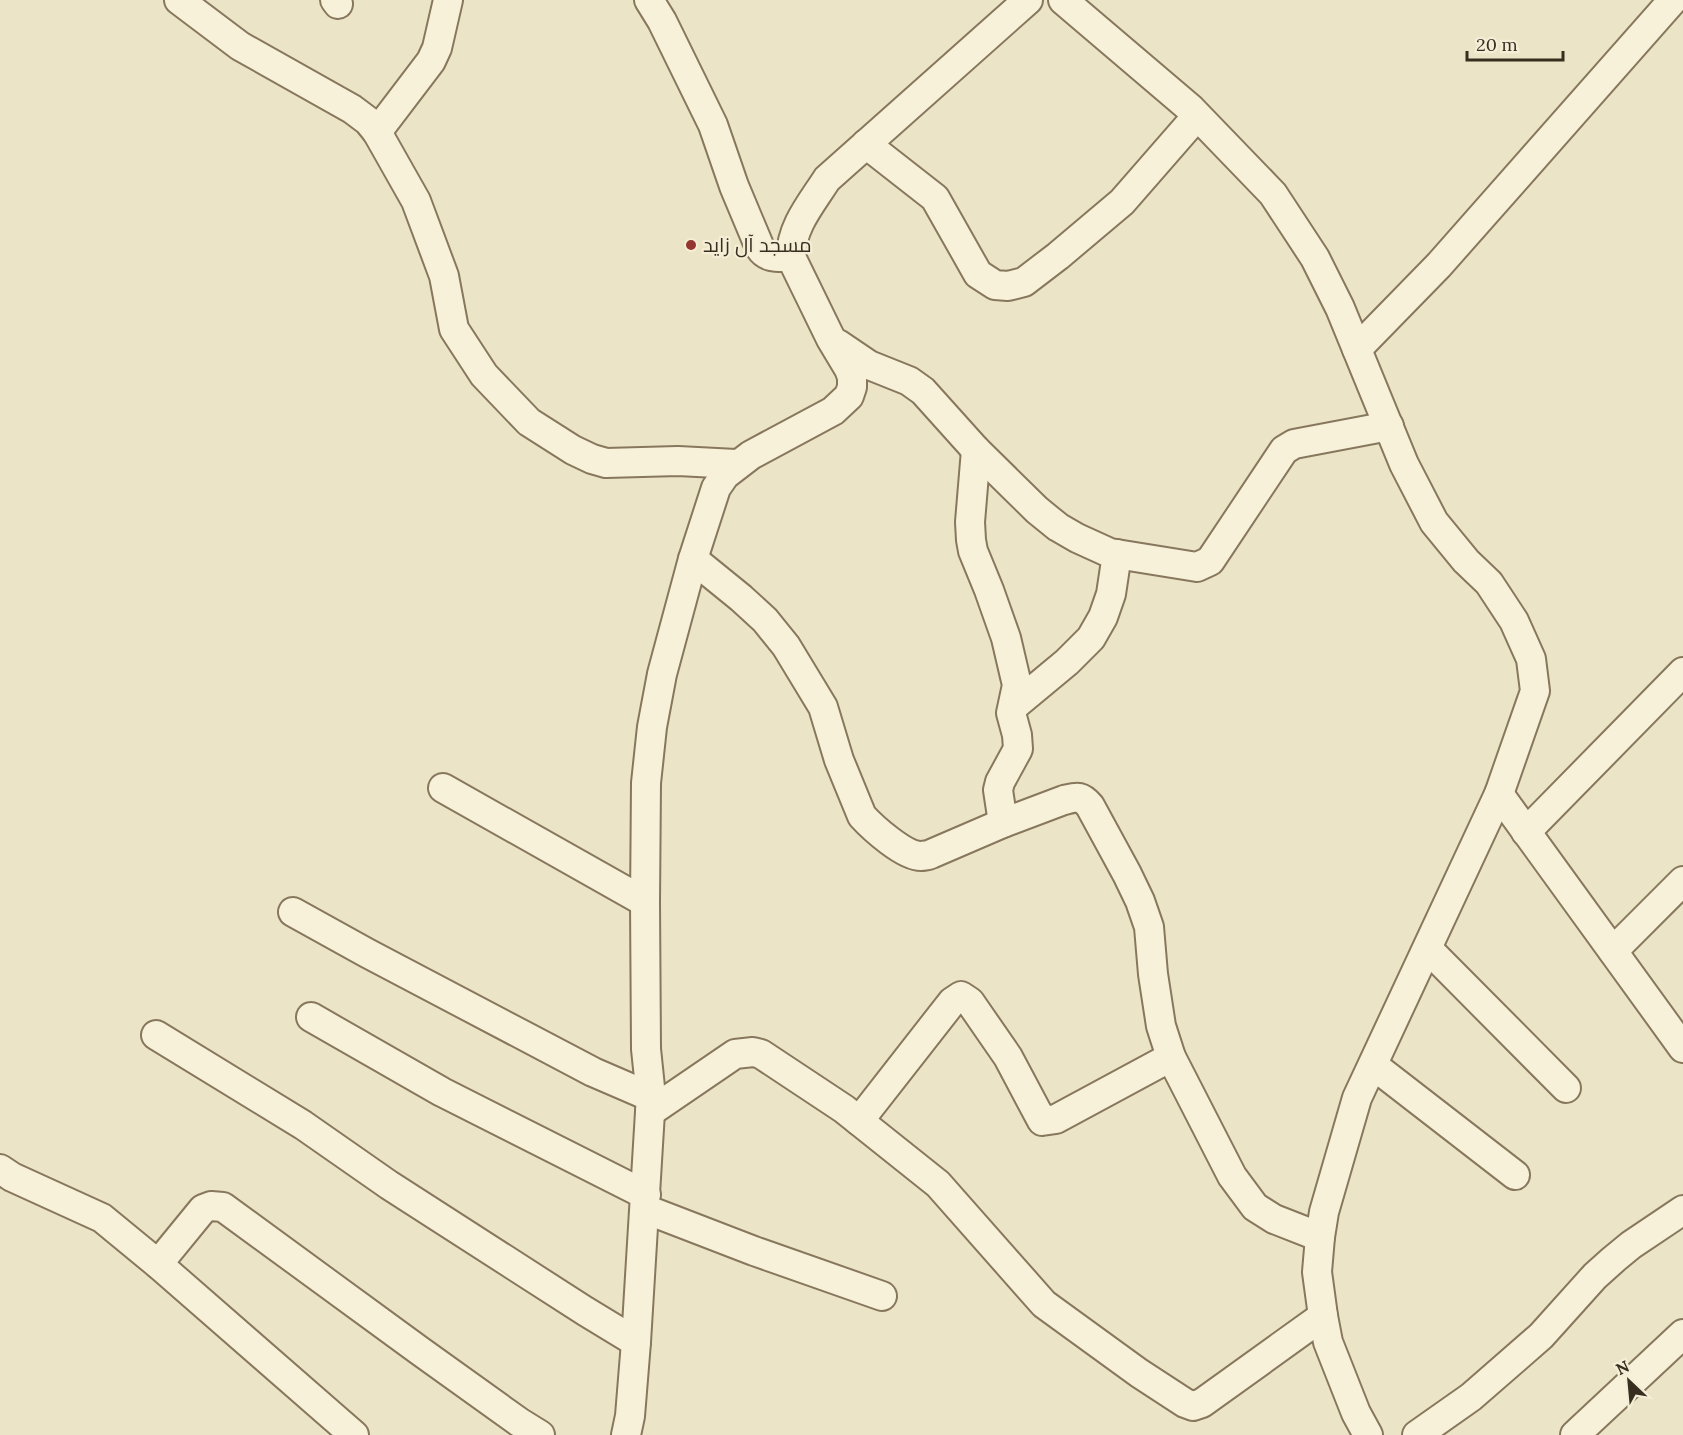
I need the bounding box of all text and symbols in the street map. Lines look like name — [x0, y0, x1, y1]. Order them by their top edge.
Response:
scale bar — [1467, 24, 1563, 62]
text: 20 m — [1476, 33, 1518, 56]
place label: مسجد آل زايد — [703, 232, 812, 258]
marker: مسجد آل زايد — [684, 238, 698, 252]
north arrow — [1599, 1351, 1659, 1411]
text: N — [1612, 1356, 1632, 1379]

